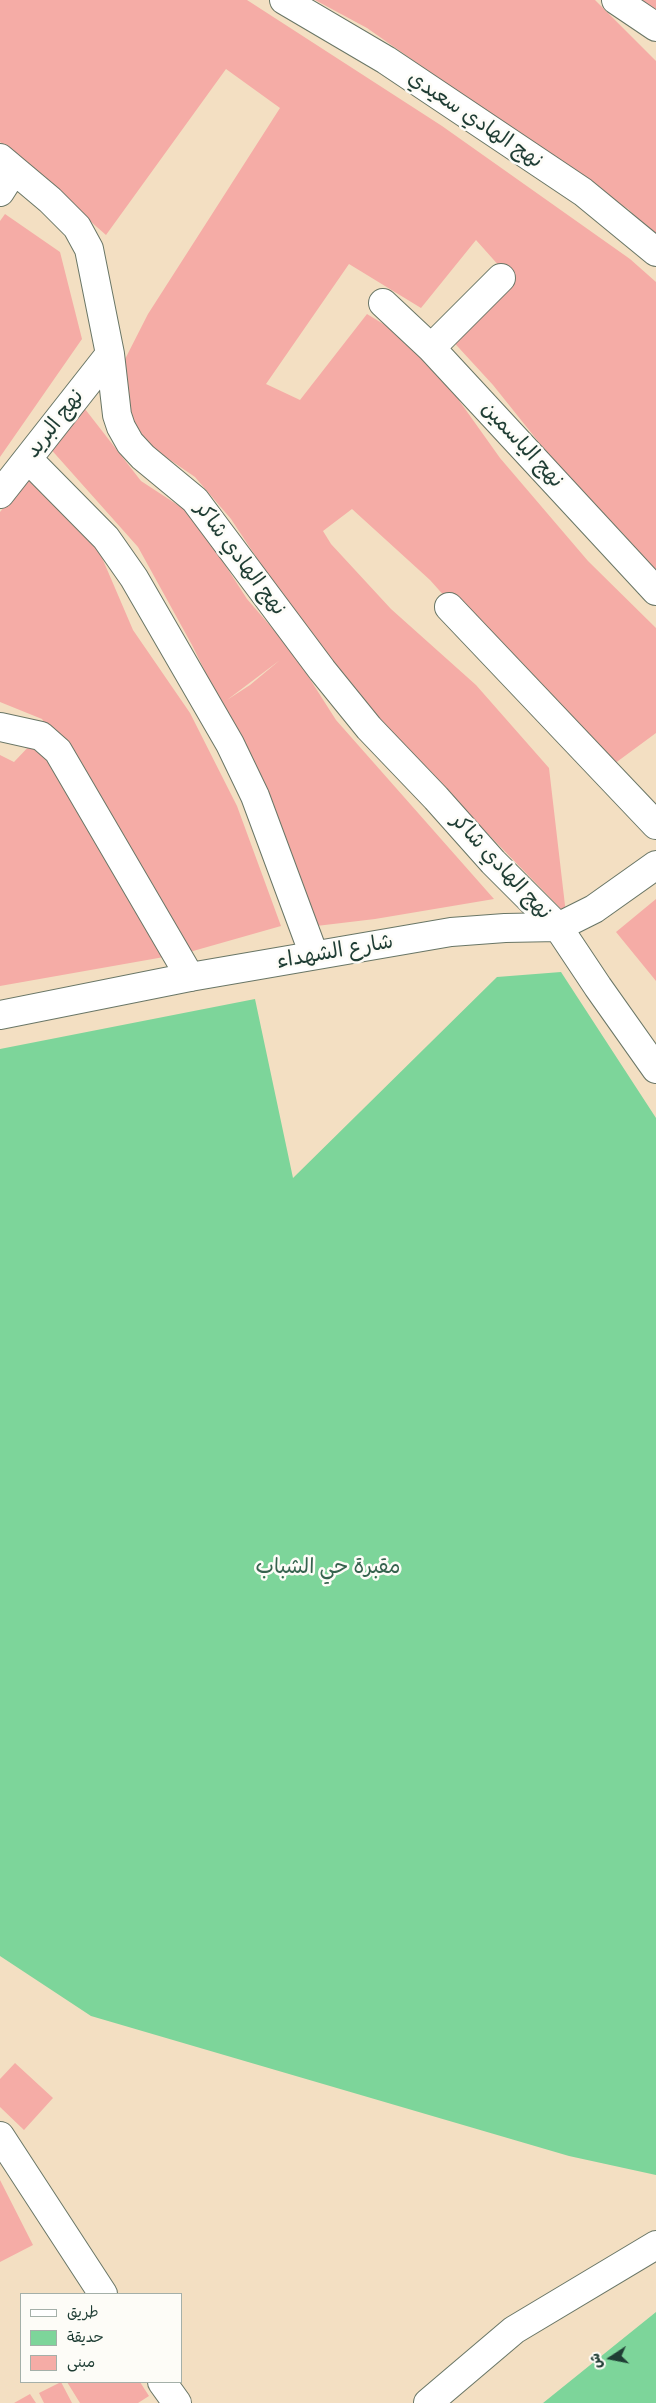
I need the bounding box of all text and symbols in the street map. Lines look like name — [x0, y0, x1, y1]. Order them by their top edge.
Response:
street label: نهج الهادي سعيدي — [403, 66, 547, 174]
street label: نهج البريد — [20, 385, 90, 463]
street label: نهج الياسمين — [476, 397, 568, 493]
street label: نهج الهادي شاكر — [189, 497, 291, 621]
street label: نهج الهادي شاكر — [446, 809, 556, 925]
street label: شارع الشهداء — [275, 929, 395, 975]
park label: مقبرة حي الشباب — [256, 1554, 400, 1580]
legend — [20, 2293, 182, 2383]
text: طريق — [67, 2303, 99, 2322]
text: حديقة — [67, 2328, 104, 2347]
north arrow — [586, 2333, 636, 2383]
text: ش — [586, 2352, 606, 2370]
text: مبنى — [67, 2353, 95, 2372]

